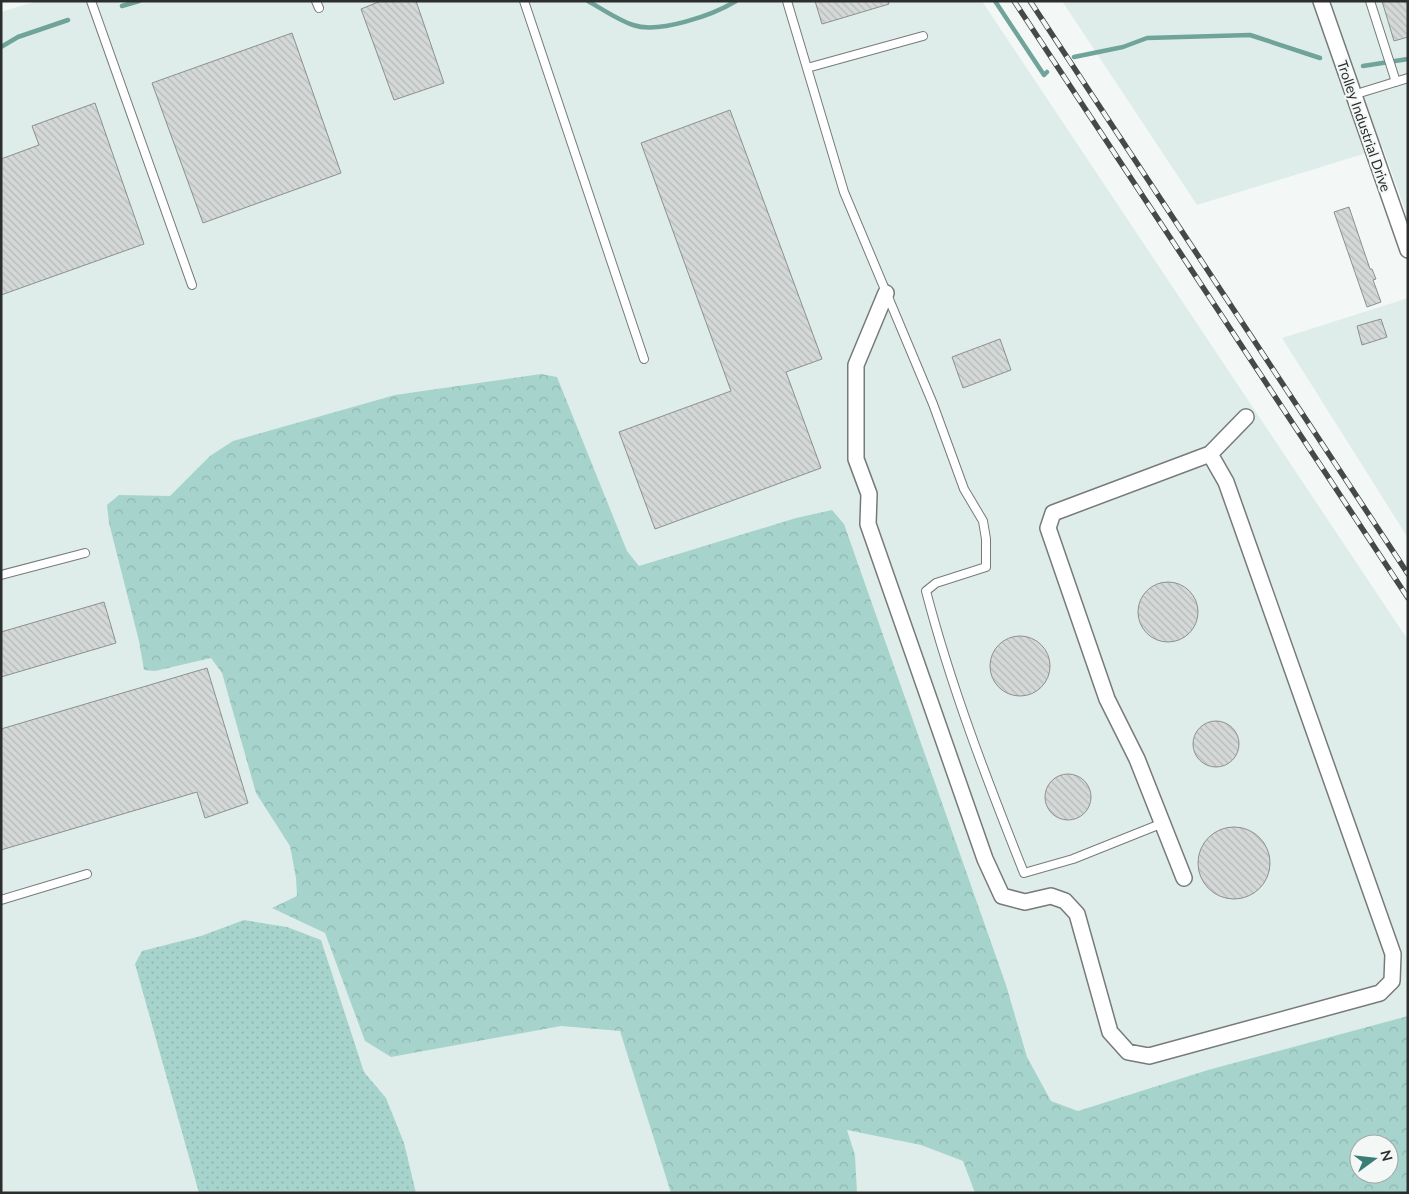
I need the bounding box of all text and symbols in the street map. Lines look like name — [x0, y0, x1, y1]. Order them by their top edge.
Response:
street label: Trolley Industrial Drive — [1334, 58, 1395, 194]
north arrow — [1349, 1134, 1399, 1184]
text: N — [1377, 1148, 1397, 1163]

